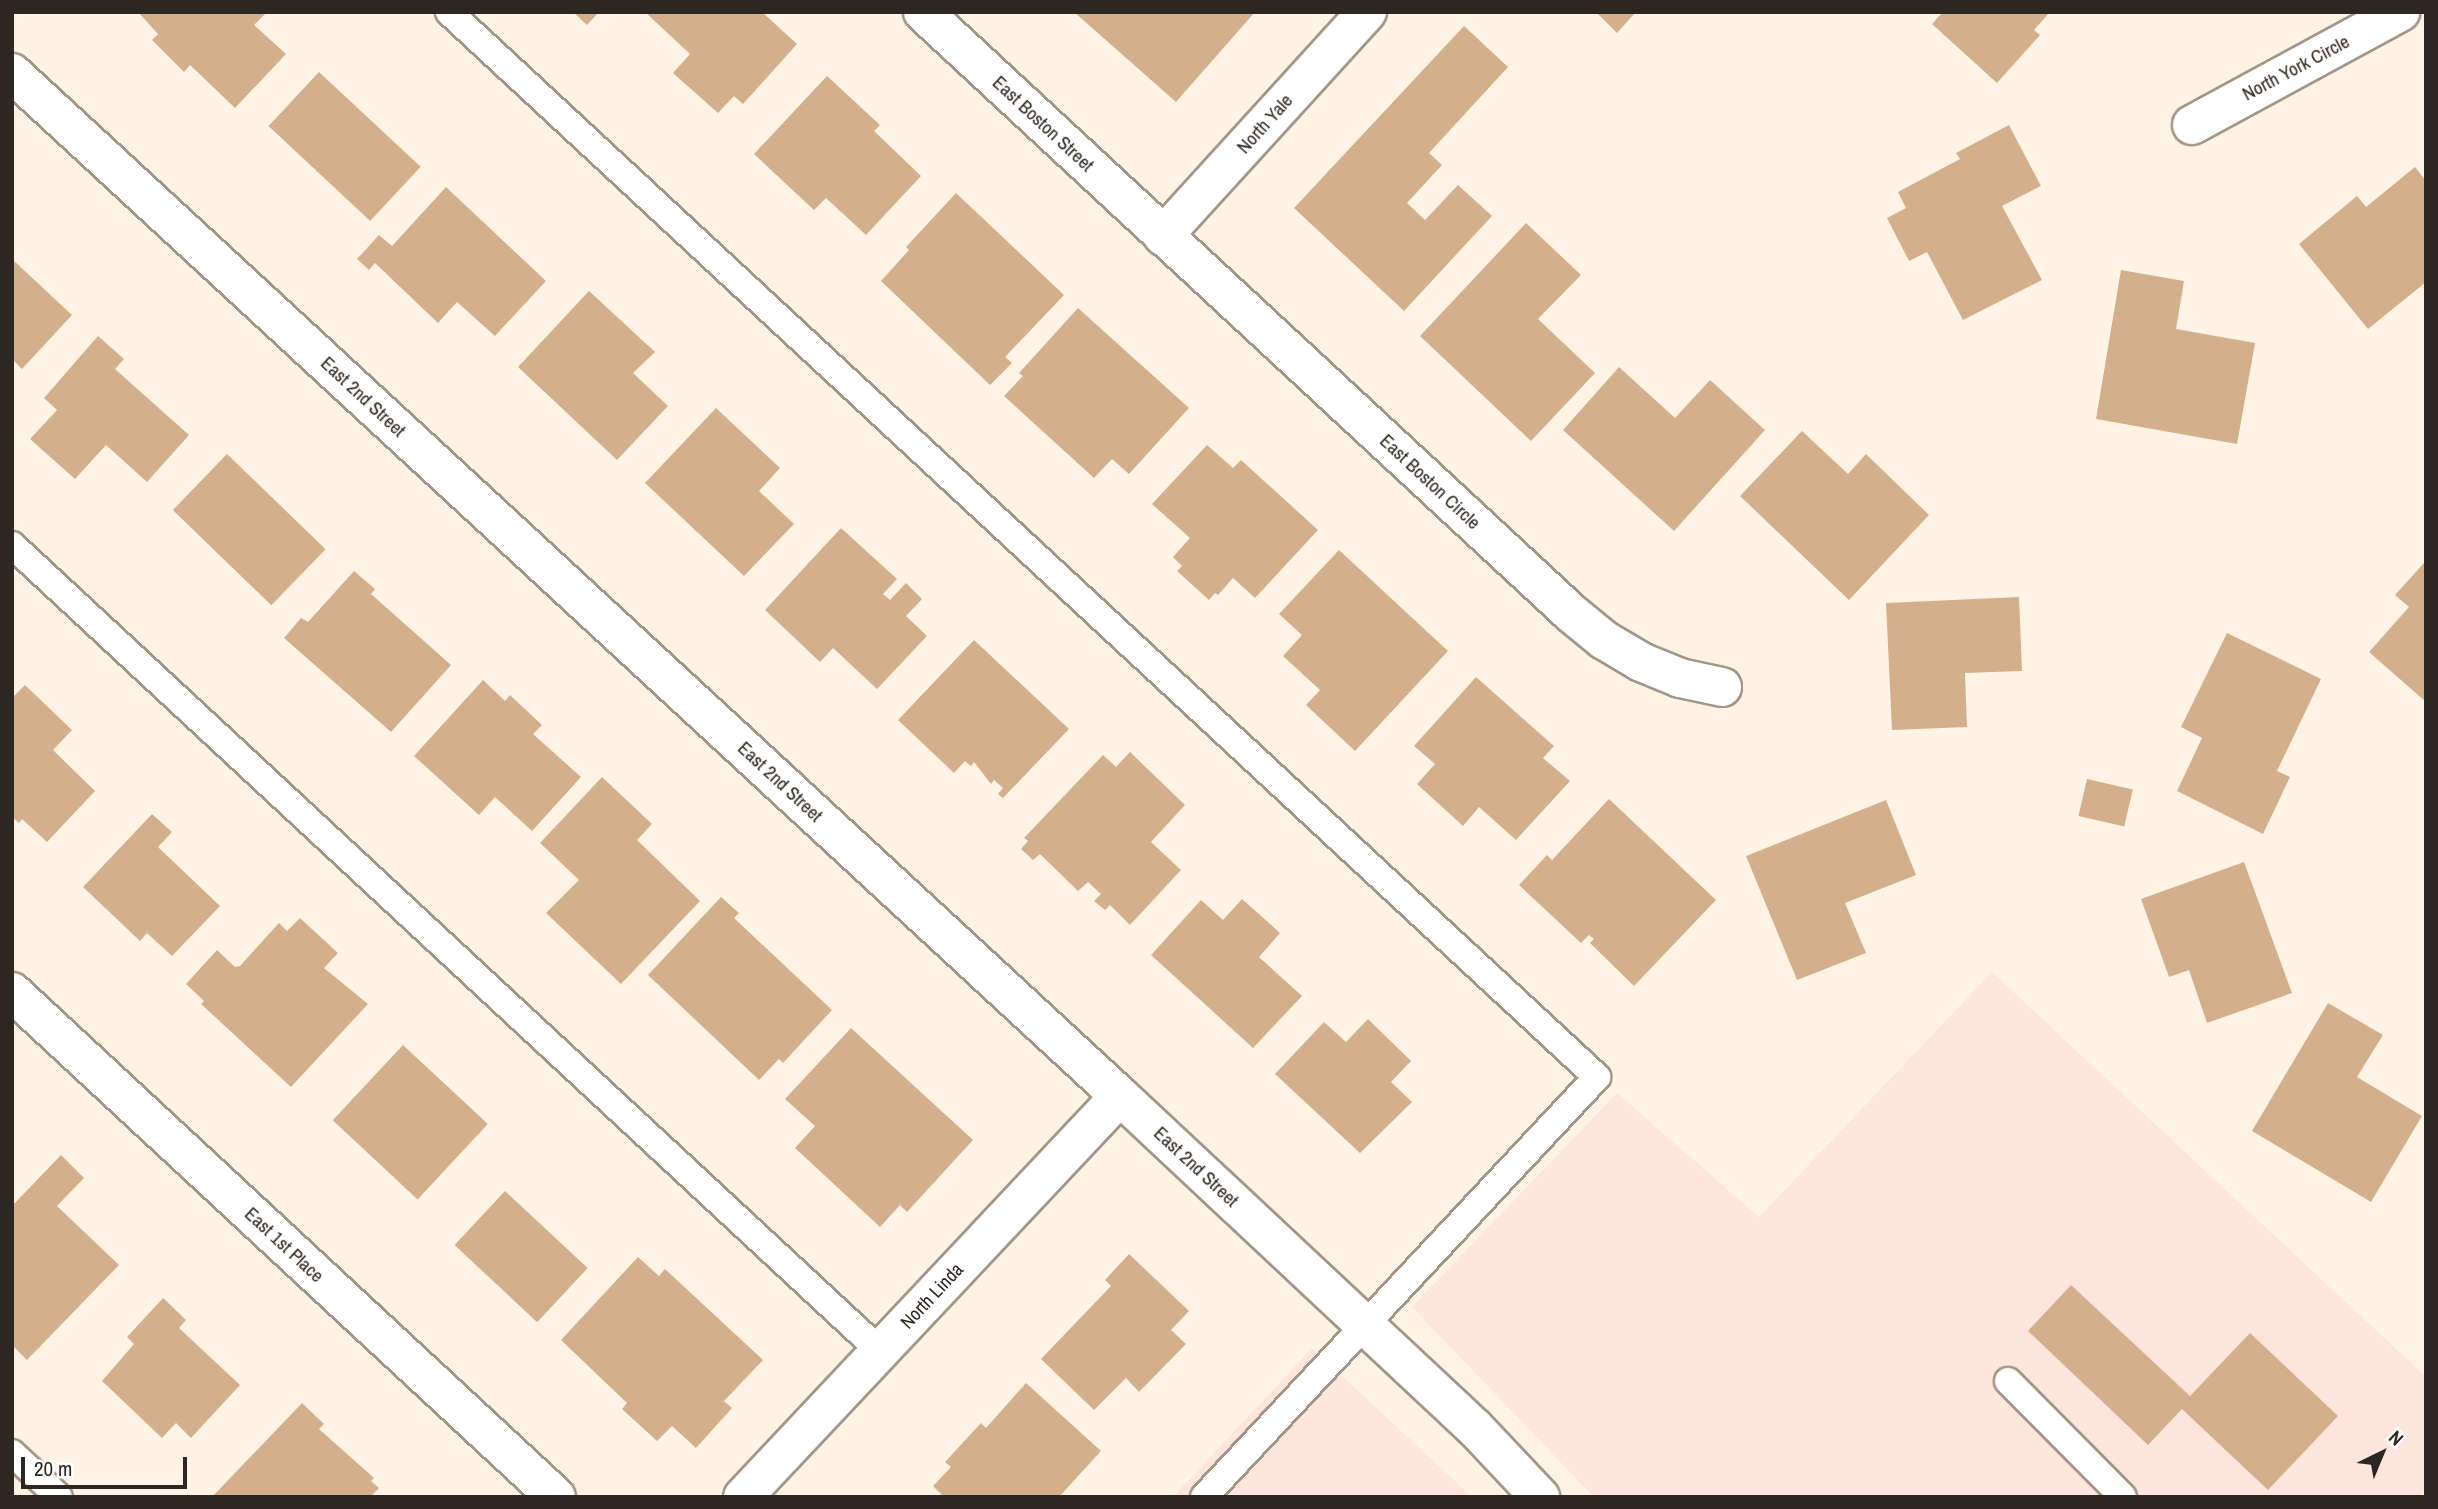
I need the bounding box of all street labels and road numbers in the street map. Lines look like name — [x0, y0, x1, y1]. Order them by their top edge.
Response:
street label: North York Circle — [2238, 30, 2354, 106]
street label: East Boston Street — [988, 71, 1098, 177]
street label: North Yale — [1232, 89, 1298, 159]
street label: East 2nd Street — [316, 352, 410, 442]
street label: East Boston Circle — [1375, 430, 1485, 534]
street label: East 2nd Street — [733, 737, 827, 827]
street label: East 2nd Street — [1149, 1122, 1243, 1212]
street label: East 1st Place — [240, 1203, 328, 1287]
street label: North Linda — [896, 1258, 968, 1334]

